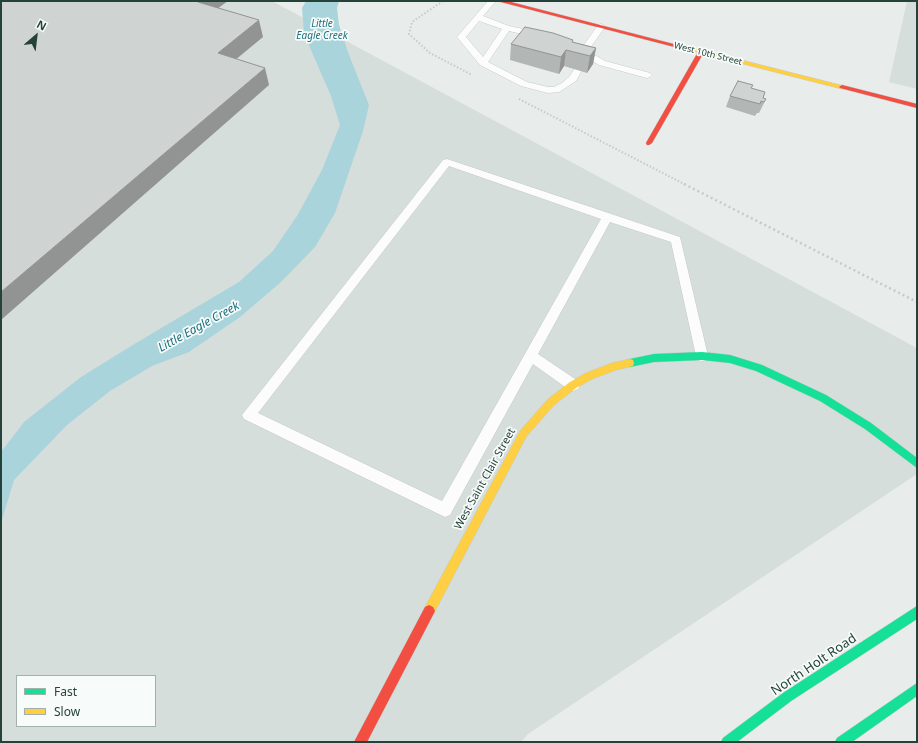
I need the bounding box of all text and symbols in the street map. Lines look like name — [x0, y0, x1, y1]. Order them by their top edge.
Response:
north arrow — [16, 16, 56, 56]
text: N — [34, 16, 49, 34]
water label: Little Eagle Creek — [296, 18, 348, 42]
street label: West 10th Street — [673, 40, 743, 68]
water label: Little Eagle Creek — [156, 299, 242, 355]
street label: West Saint Clair Street — [452, 426, 518, 532]
street label: North Holt Road — [768, 631, 860, 699]
legend — [16, 675, 156, 727]
text: Fast — [54, 683, 77, 700]
text: Slow — [54, 703, 80, 720]

